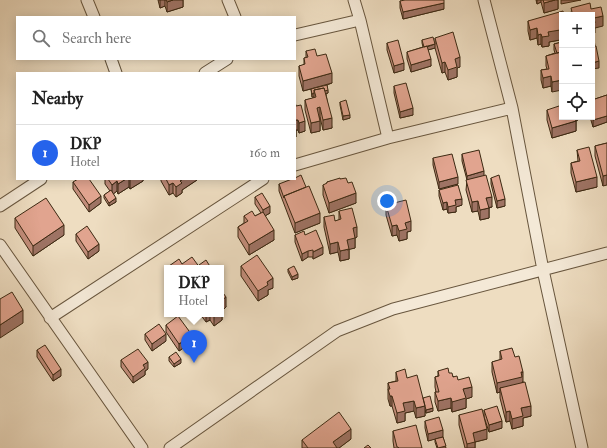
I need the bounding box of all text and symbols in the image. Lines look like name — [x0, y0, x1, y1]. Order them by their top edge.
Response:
map controls — [559, 12, 595, 120]
button: + — [559, 12, 595, 48]
search box — [16, 16, 296, 60]
icon: search — [30, 27, 52, 49]
text: Search here — [62, 29, 131, 48]
button: − — [559, 48, 595, 84]
button: locate — [559, 84, 595, 120]
text: Nearby — [32, 88, 83, 109]
text: DKP — [70, 135, 101, 154]
text: 1 — [43, 145, 47, 161]
text: 160 m — [249, 145, 280, 161]
text: Hotel — [70, 154, 100, 170]
your location — [377, 191, 397, 211]
popup — [164, 265, 224, 317]
text: DKP — [178, 274, 210, 293]
text: Hotel — [178, 293, 208, 309]
pin: 1 — [181, 330, 207, 363]

